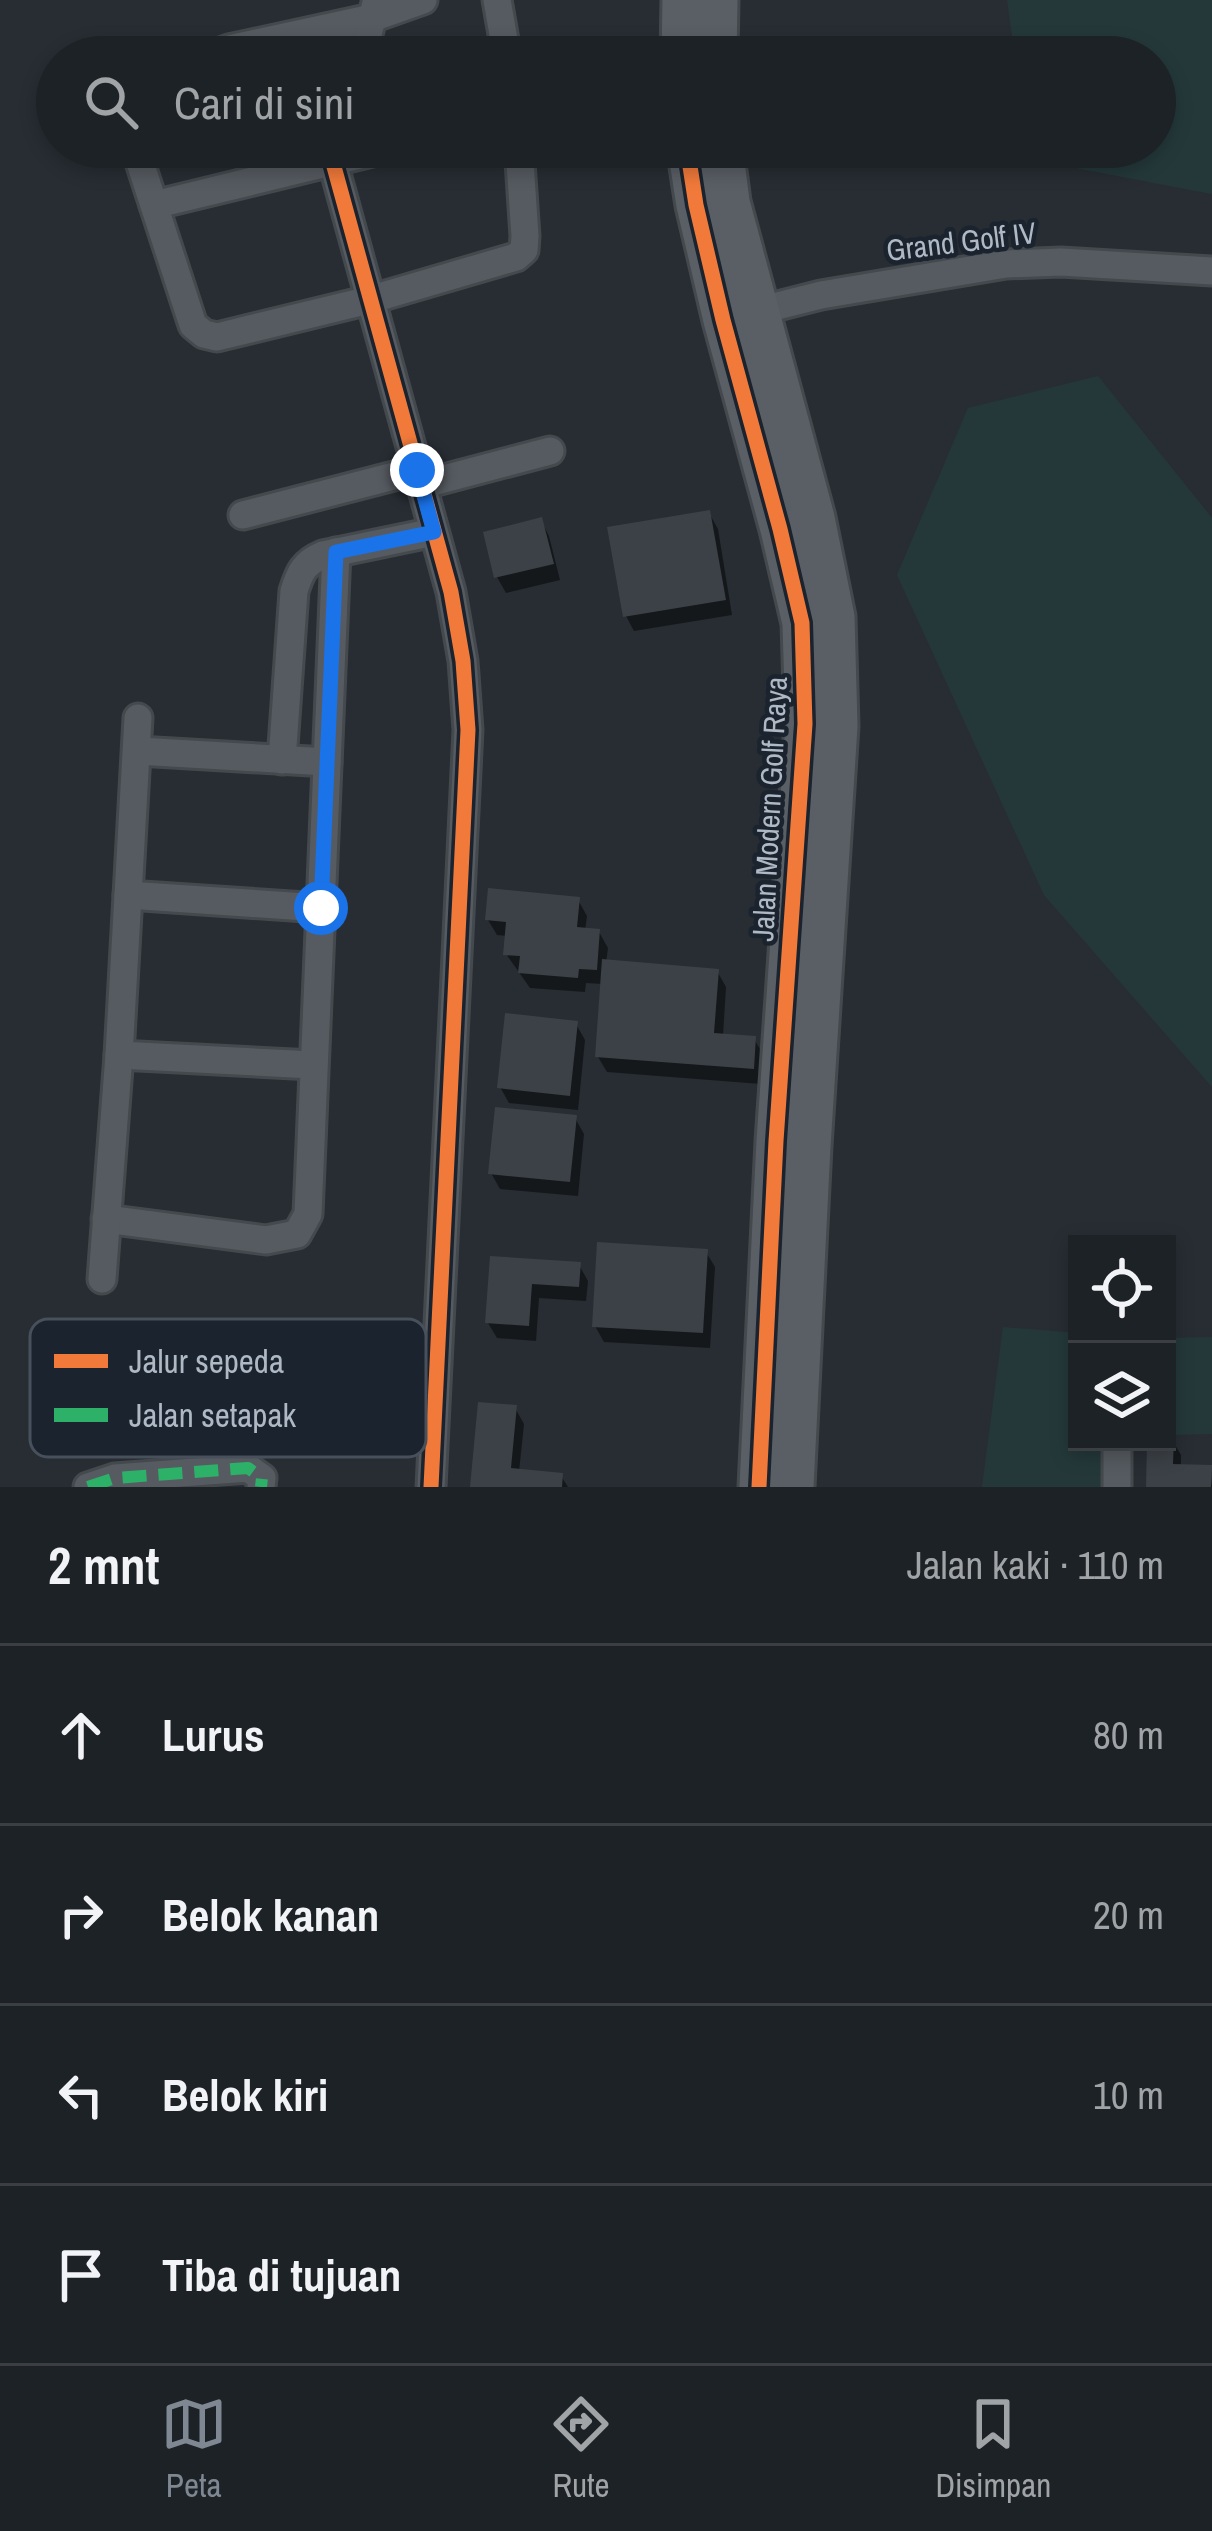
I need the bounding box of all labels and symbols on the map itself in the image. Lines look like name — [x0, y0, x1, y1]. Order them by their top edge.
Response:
street label: Grand Golf IV — [884, 212, 1039, 270]
route end — [390, 443, 444, 497]
street label: Jalan Modern Golf Raya — [742, 675, 796, 942]
route start — [294, 881, 348, 935]
legend — [30, 1319, 426, 1457]
text: Jalur sepeda — [129, 1339, 284, 1383]
text: Jalan setapak — [129, 1393, 296, 1437]

